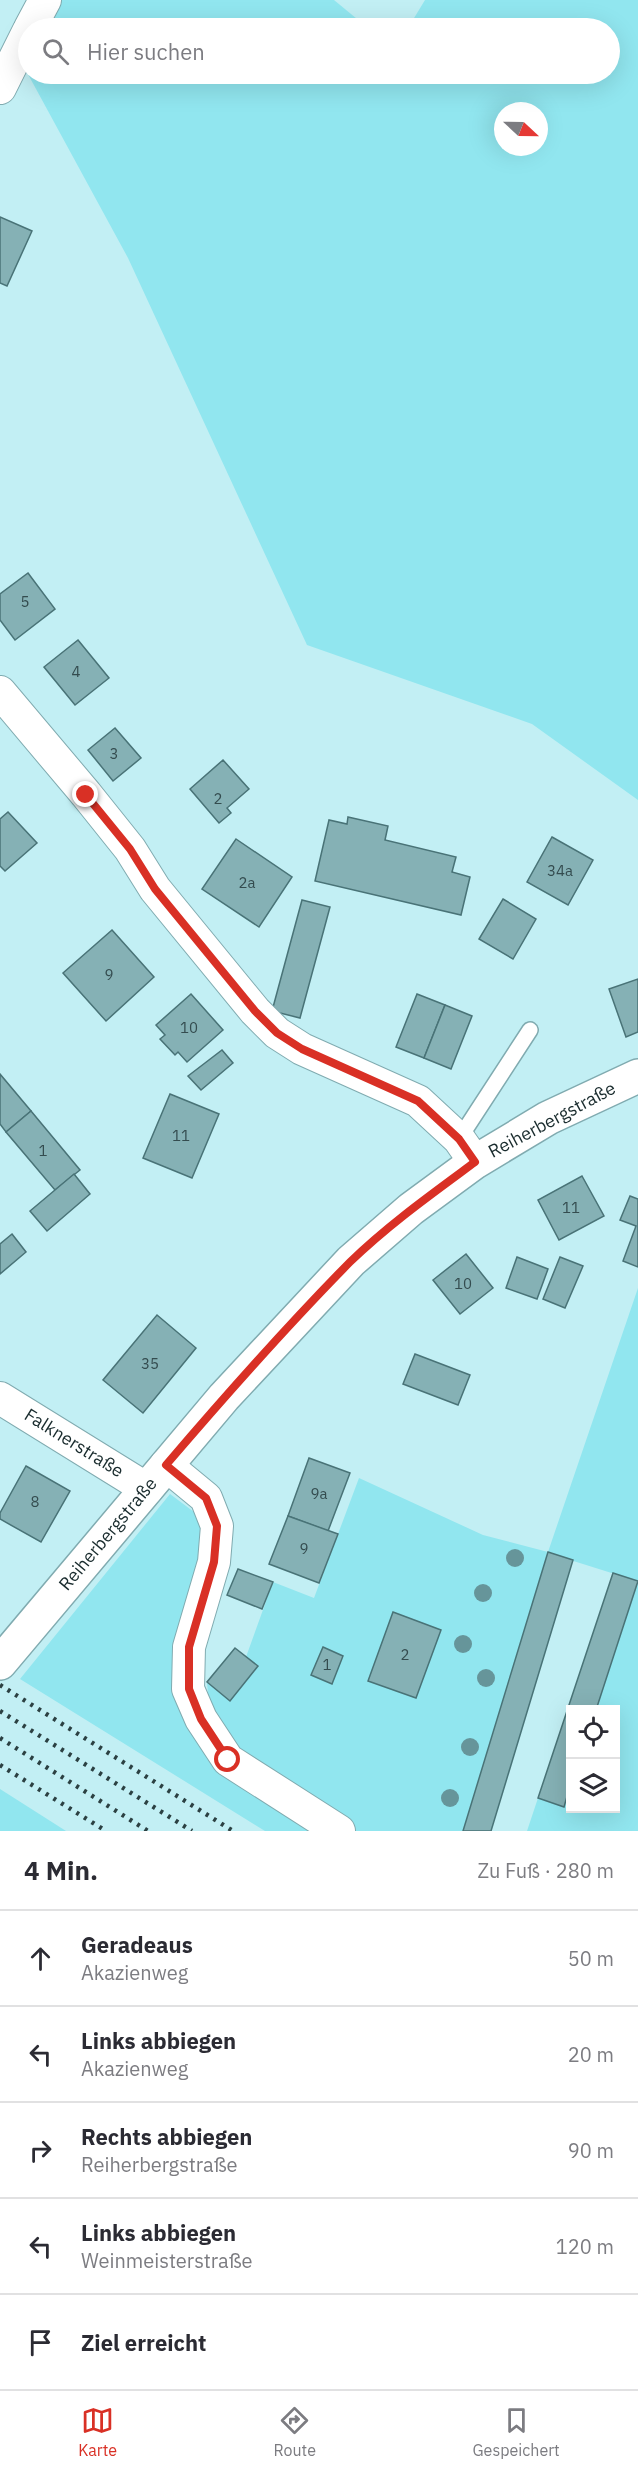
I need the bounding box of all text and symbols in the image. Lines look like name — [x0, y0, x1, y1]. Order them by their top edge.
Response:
search box — [18, 18, 620, 84]
icon: search — [39, 35, 72, 68]
text: Hier suchen — [87, 37, 205, 66]
north arrow — [494, 102, 548, 156]
house number: 5 — [20, 592, 30, 611]
house number: 4 — [71, 662, 81, 681]
house number: 3 — [109, 744, 119, 763]
route end — [72, 781, 98, 807]
house number: 2 — [213, 789, 223, 808]
house number: 34a — [547, 861, 573, 880]
house number: 2a — [238, 873, 256, 892]
house number: 9 — [104, 965, 114, 984]
house number: 10 — [180, 1018, 198, 1037]
street label: Reiherbergstraße — [484, 1076, 619, 1163]
house number: 11 — [172, 1126, 190, 1145]
house number: 1 — [38, 1141, 48, 1160]
house number: 11 — [562, 1198, 580, 1217]
house number: 10 — [454, 1274, 472, 1293]
house number: 35 — [141, 1354, 159, 1373]
street label: Falknerstraße — [20, 1403, 128, 1482]
street label: Reiherbergstraße — [54, 1472, 162, 1595]
house number: 9a — [310, 1484, 328, 1503]
house number: 8 — [30, 1492, 40, 1511]
house number: 9 — [299, 1539, 309, 1558]
house number: 2 — [400, 1645, 410, 1664]
house number: 1 — [322, 1655, 332, 1674]
map controls — [566, 1705, 620, 1813]
button: locate — [566, 1705, 620, 1759]
route start — [214, 1746, 240, 1772]
button: layers — [566, 1759, 620, 1813]
text: 4 Min. — [24, 1853, 98, 1887]
text: Zu Fuß · 280 m — [477, 1857, 614, 1884]
text: Geradeaus — [81, 1930, 193, 1959]
icon: ahead — [24, 1942, 57, 1975]
text: 50 m — [568, 1945, 614, 1972]
text: Akazienweg — [81, 1959, 188, 1986]
text: Links abbiegen — [81, 2026, 236, 2055]
icon: left — [24, 2038, 57, 2071]
text: 20 m — [568, 2041, 614, 2068]
text: Akazienweg — [81, 2055, 188, 2082]
text: Rechts abbiegen — [81, 2122, 252, 2151]
icon: right — [24, 2134, 57, 2167]
text: 90 m — [568, 2137, 614, 2164]
text: Reiherbergstraße — [81, 2151, 238, 2178]
text: Links abbiegen — [81, 2218, 236, 2247]
icon: left — [24, 2230, 57, 2263]
text: 120 m — [556, 2233, 614, 2260]
text: Weinmeisterstraße — [81, 2247, 253, 2274]
icon: arrive — [24, 2326, 57, 2359]
text: Ziel erreicht — [81, 2328, 206, 2357]
tab: Karte — [78, 2404, 117, 2460]
tab: Route — [274, 2404, 316, 2460]
tab: Gespeichert — [472, 2404, 560, 2460]

